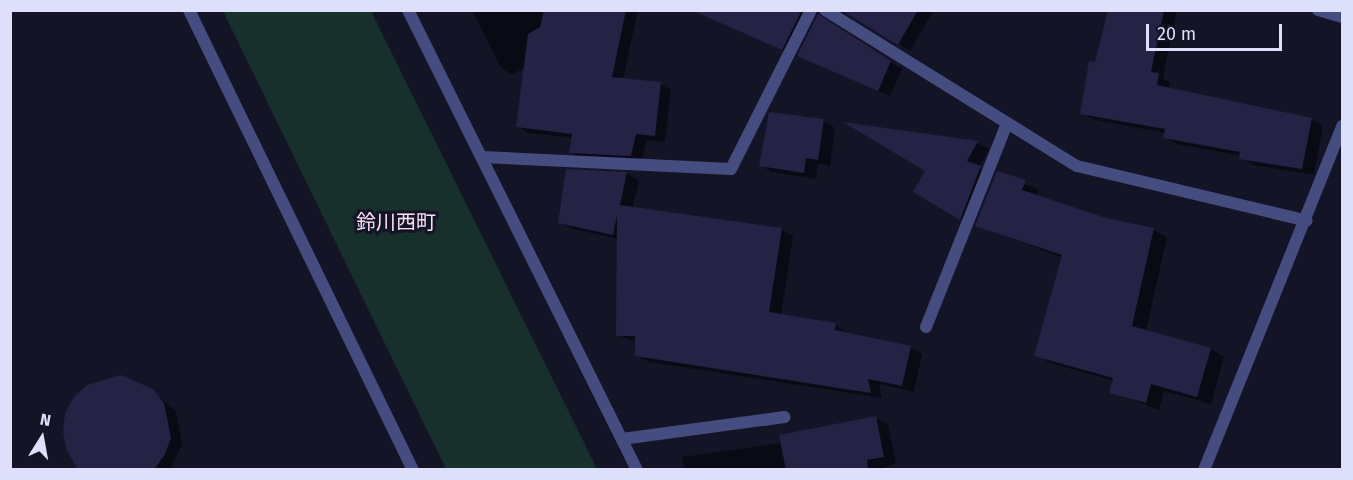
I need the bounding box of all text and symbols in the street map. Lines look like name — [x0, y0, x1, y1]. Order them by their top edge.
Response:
scale bar — [1149, 12, 1286, 50]
text: 20 m — [1157, 23, 1196, 45]
district label: 鈴川西町 — [356, 210, 436, 234]
north arrow — [12, 408, 72, 468]
text: N — [39, 410, 53, 430]

